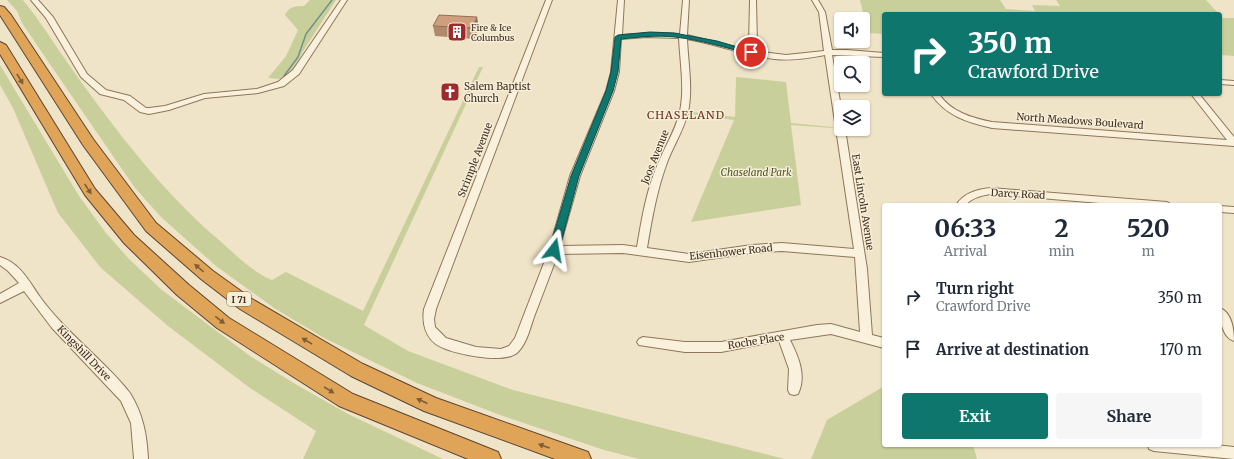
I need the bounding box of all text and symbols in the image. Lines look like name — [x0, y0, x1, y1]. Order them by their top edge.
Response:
map controls — [834, 12, 870, 136]
button: sound — [834, 12, 870, 48]
building icon: Fire & Ice Columbus — [446, 21, 468, 43]
place label: Fire & Ice Columbus — [471, 22, 515, 43]
text: 350 m — [968, 25, 1052, 61]
icon: right — [902, 28, 954, 80]
pin — [734, 35, 768, 69]
icon: arrive — [740, 41, 762, 63]
button: search — [834, 56, 870, 92]
text: Crawford Drive — [968, 60, 1099, 83]
one-way arrow — [17, 73, 24, 85]
place label: Salem Baptist Church — [464, 80, 531, 105]
church icon: Salem Baptist Church — [439, 81, 461, 103]
button: layers — [834, 100, 870, 136]
district label: CHASELAND — [647, 108, 725, 122]
street label: North Meadows Boulevard — [1016, 110, 1144, 132]
street label: Strimple Avenue — [455, 121, 495, 199]
street label: Joos Avenue — [638, 128, 672, 187]
street label: East Lincoln Avenue — [849, 153, 877, 251]
park label: Chaseland Park — [721, 166, 792, 179]
one-way arrow — [84, 184, 92, 195]
street label: Darcy Road — [990, 186, 1046, 202]
text: 06:33 — [934, 213, 996, 244]
text: 2 — [1055, 213, 1069, 244]
text: 520 — [1127, 213, 1170, 244]
position arrow — [533, 229, 575, 271]
street label: Eisenhower Road — [689, 241, 773, 263]
text: Arrival — [944, 243, 987, 260]
text: min — [1049, 243, 1075, 260]
text: m — [1142, 243, 1155, 260]
one-way arrow — [194, 264, 205, 273]
text: Turn right — [936, 279, 1014, 298]
icon: right — [902, 286, 924, 308]
text: 350 m — [1158, 288, 1202, 307]
road number: I 71 — [227, 292, 251, 306]
text: Crawford Drive — [936, 298, 1030, 315]
one-way arrow — [214, 316, 225, 324]
street label: Kingshill Drive — [54, 323, 114, 383]
street label: Roche Place — [727, 330, 785, 352]
one-way arrow — [301, 337, 313, 344]
icon: arrive — [902, 338, 924, 360]
text: Arrive at destination — [936, 340, 1089, 359]
text: 170 m — [1160, 340, 1202, 359]
one-way arrow — [324, 386, 335, 393]
button: Exit — [902, 393, 1048, 439]
button: Share — [1056, 393, 1202, 439]
one-way arrow — [416, 398, 427, 404]
one-way arrow — [537, 442, 549, 448]

